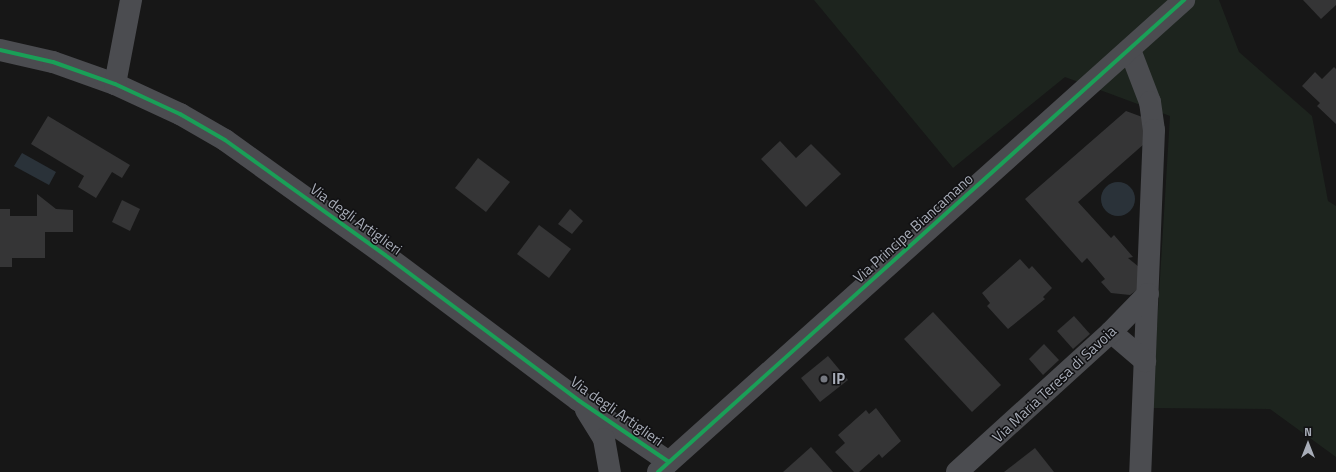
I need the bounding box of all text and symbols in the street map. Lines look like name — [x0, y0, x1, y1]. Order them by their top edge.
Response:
street label: Via Principe Biancamano — [849, 169, 977, 287]
street label: Via degli Artiglieri — [307, 180, 405, 258]
street label: Via Maria Teresa di Savoia — [988, 322, 1120, 446]
place label: IP — [832, 370, 845, 388]
street label: Via degli Artiglieri — [567, 372, 667, 450]
marker: IP — [819, 374, 829, 384]
north arrow — [1288, 424, 1328, 464]
text: N — [1304, 424, 1312, 440]

